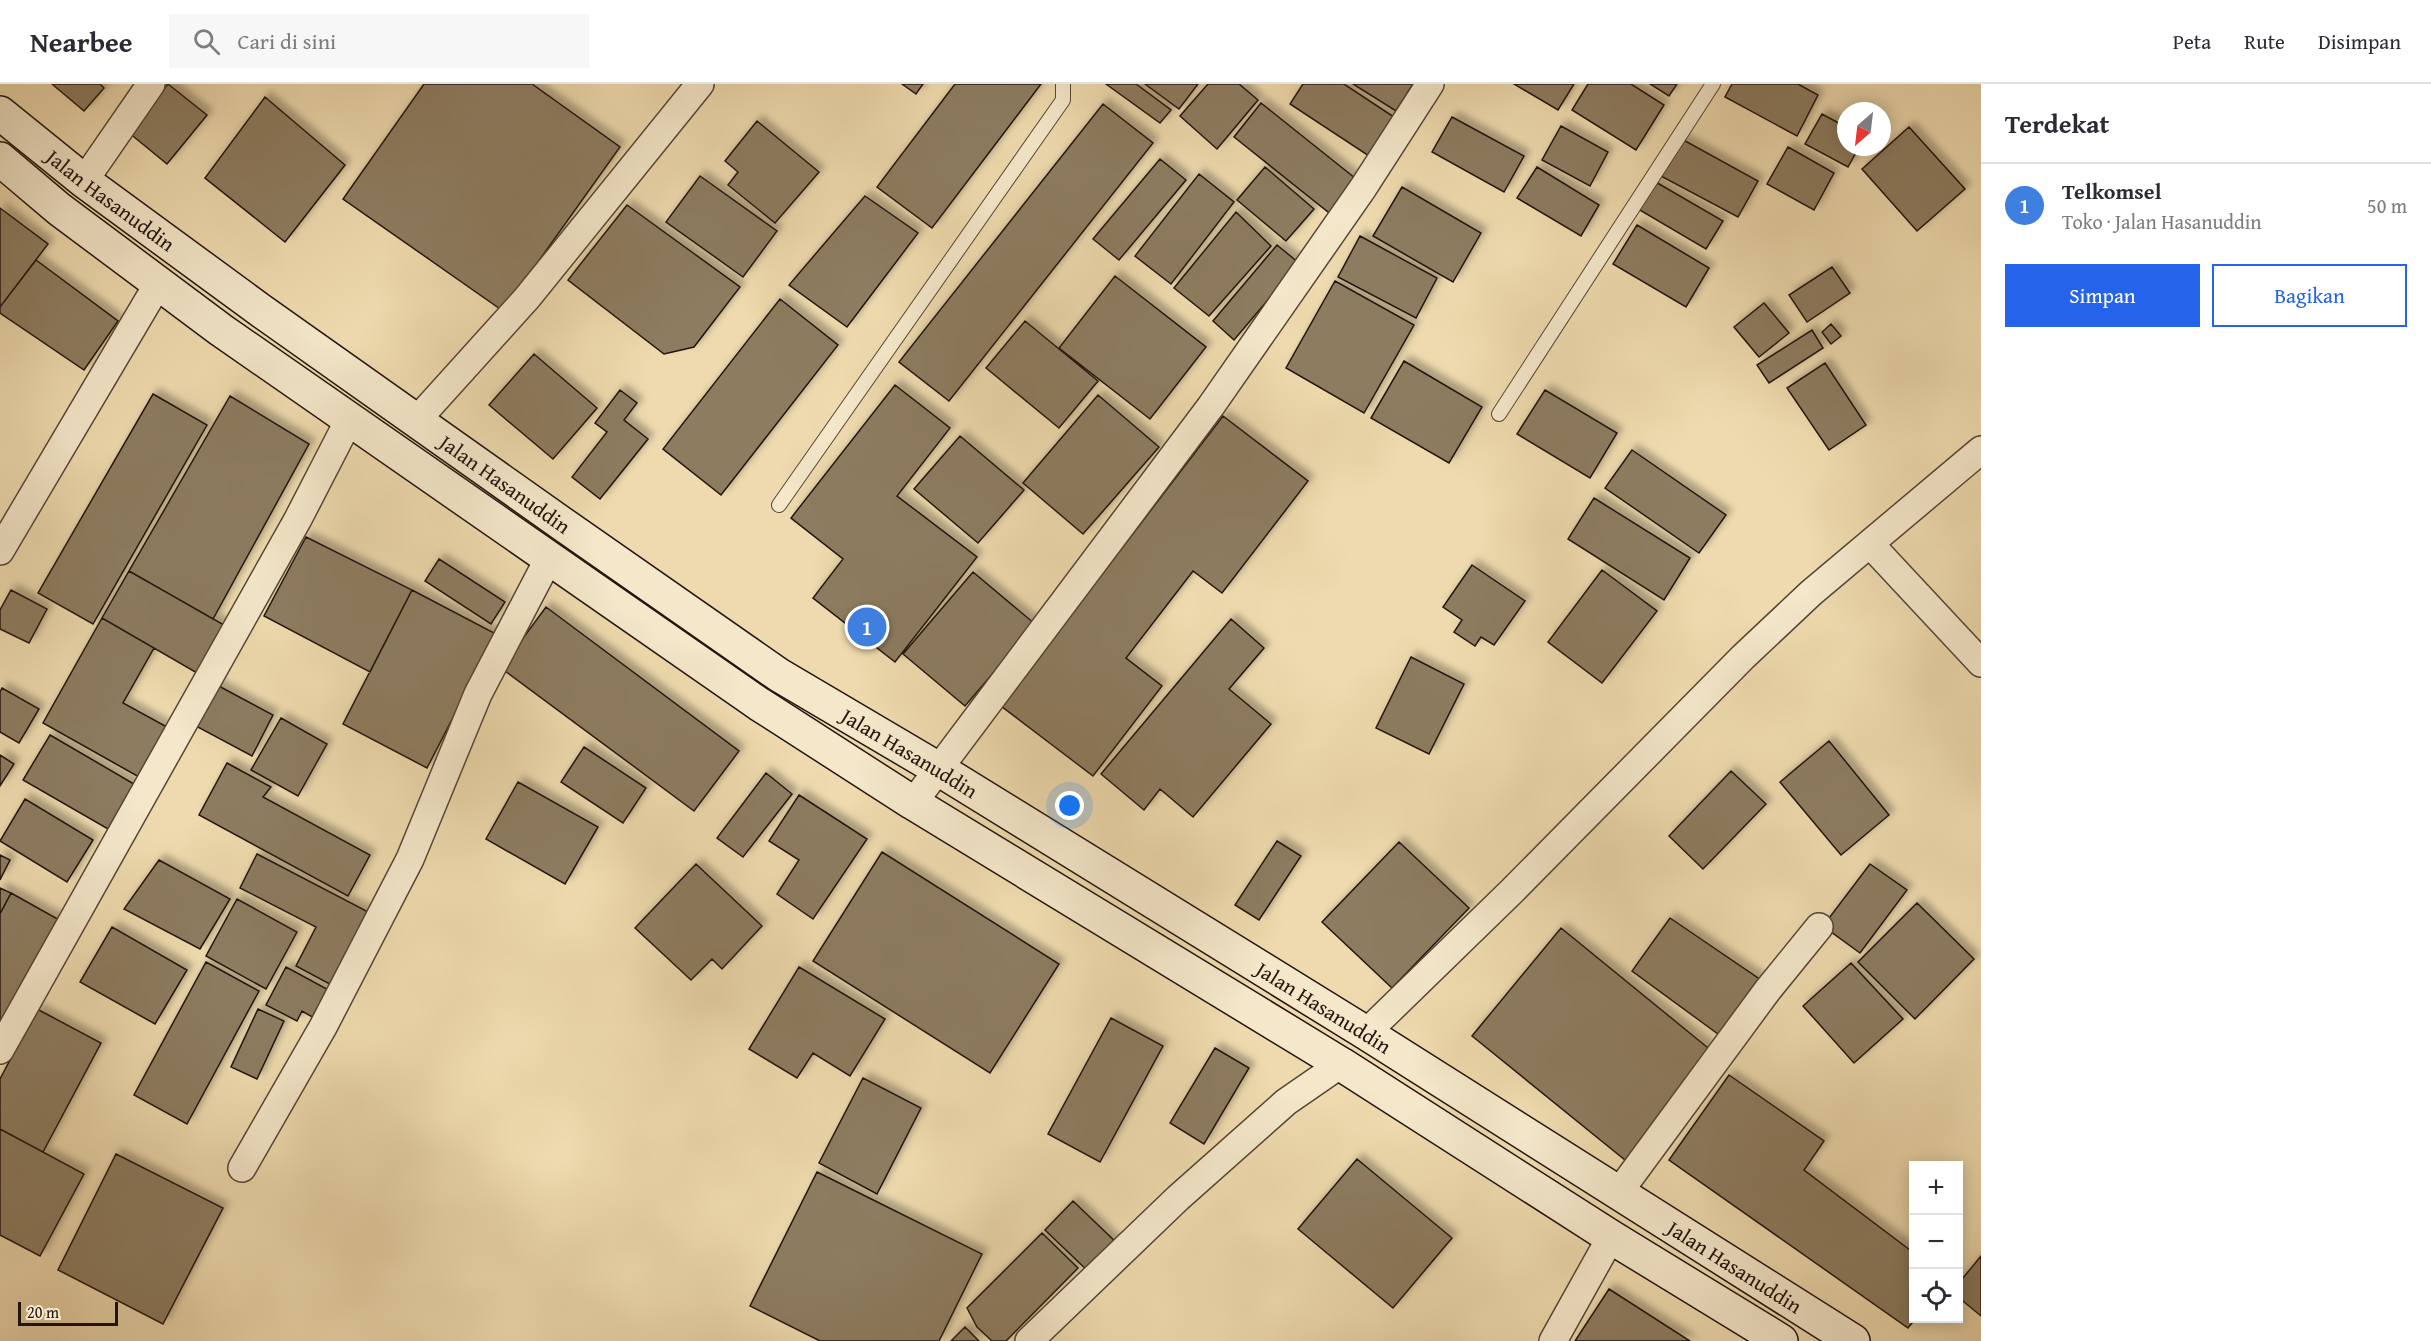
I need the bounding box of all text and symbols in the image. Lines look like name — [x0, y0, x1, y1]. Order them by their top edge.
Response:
search box — [169, 14, 589, 68]
text: Nearbee — [30, 21, 133, 62]
icon: search — [190, 25, 223, 58]
text: Cari di sini — [238, 25, 336, 57]
text: Peta — [2173, 26, 2211, 57]
text: Rute — [2244, 26, 2285, 57]
text: Disimpan — [2318, 26, 2401, 57]
north arrow — [1837, 102, 1891, 156]
text: Terdekat — [2005, 104, 2109, 143]
street label: Jalan Hasanuddin — [38, 139, 182, 259]
text: Telkomsel — [2062, 175, 2161, 207]
text: 1 — [2019, 191, 2030, 220]
text: 50 m — [2367, 191, 2407, 220]
text: Toko · Jalan Hasanuddin — [2062, 207, 2262, 236]
button: Simpan — [2005, 264, 2200, 327]
button: Bagikan — [2212, 264, 2407, 327]
street label: Jalan Hasanuddin — [431, 425, 578, 541]
pin: 1 — [848, 604, 886, 650]
street label: Jalan Hasanuddin — [833, 698, 984, 806]
your location — [1055, 791, 1084, 820]
street label: Jalan Hasanuddin — [1248, 952, 1398, 1061]
map controls — [1909, 1161, 1963, 1323]
button: + — [1909, 1161, 1963, 1215]
street label: Jalan Hasanuddin — [1659, 1210, 1809, 1321]
button: − — [1909, 1215, 1963, 1269]
button: locate — [1909, 1269, 1963, 1323]
scale bar — [18, 1299, 118, 1326]
text: 20 m — [27, 1300, 59, 1324]

